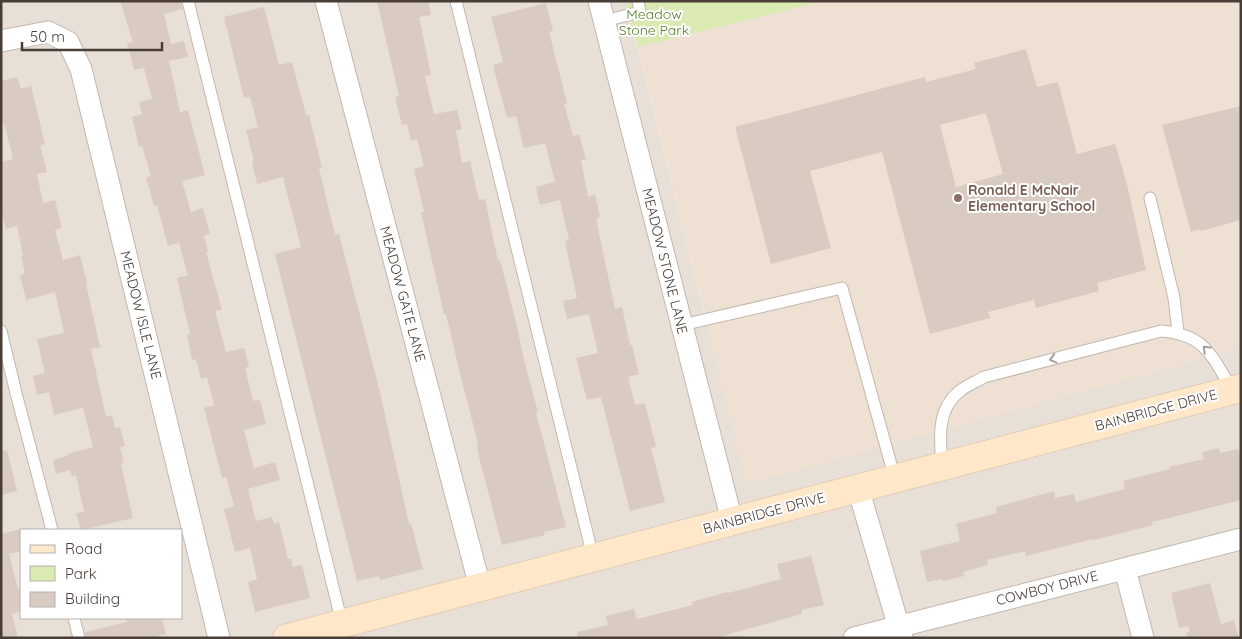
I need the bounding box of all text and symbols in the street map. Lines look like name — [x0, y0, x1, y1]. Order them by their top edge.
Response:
park label: Meadow Stone Park — [619, 5, 689, 39]
scale bar — [22, 20, 162, 52]
text: 50 m — [30, 27, 65, 46]
place label: Ronald E McNair Elementary School — [968, 181, 1095, 215]
street label: MEADOW STONE LANE — [638, 186, 692, 336]
marker: Ronald E McNair Elementary School — [952, 192, 964, 204]
street label: MEADOW GATE LANE — [376, 224, 430, 364]
street label: MEADOW ISLE LANE — [116, 249, 166, 381]
one-way arrow — [1203, 346, 1212, 355]
one-way arrow — [1048, 353, 1057, 364]
street label: BAINBRIDGE DRIVE — [1093, 385, 1219, 435]
street label: BAINBRIDGE DRIVE — [701, 488, 827, 538]
legend — [20, 529, 182, 619]
text: Road — [65, 539, 102, 558]
text: Park — [65, 564, 97, 583]
street label: COWBOY DRIVE — [994, 567, 1100, 609]
text: Building — [65, 589, 120, 608]

